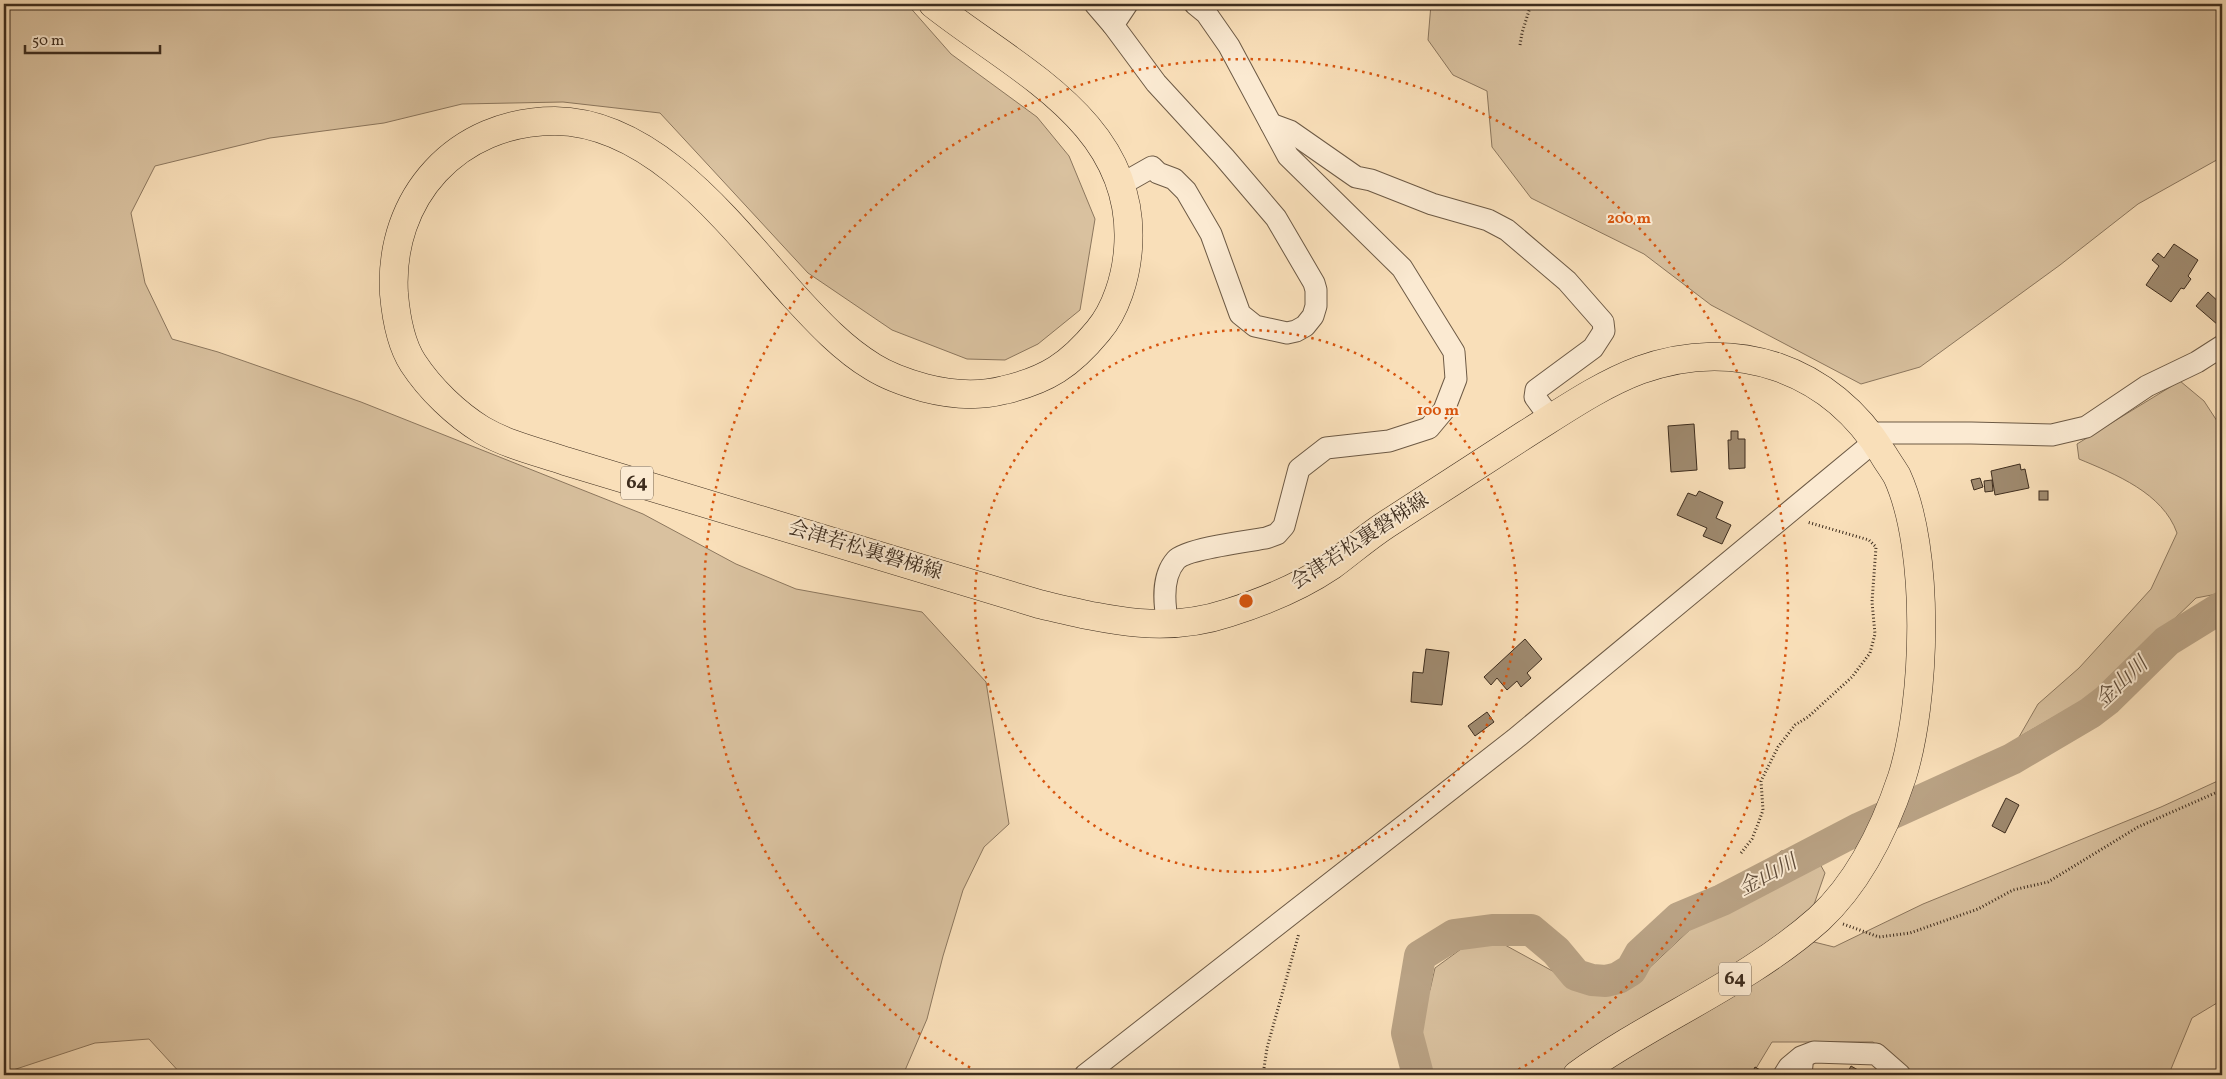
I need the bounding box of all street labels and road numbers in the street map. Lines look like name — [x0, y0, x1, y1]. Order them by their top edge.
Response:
road number: 64 — [621, 466, 653, 499]
street label: 会津若松裏磐梯線 — [1285, 487, 1435, 597]
street label: 会津若松裏磐梯線 — [784, 514, 946, 588]
road number: 64 — [1719, 962, 1751, 996]

